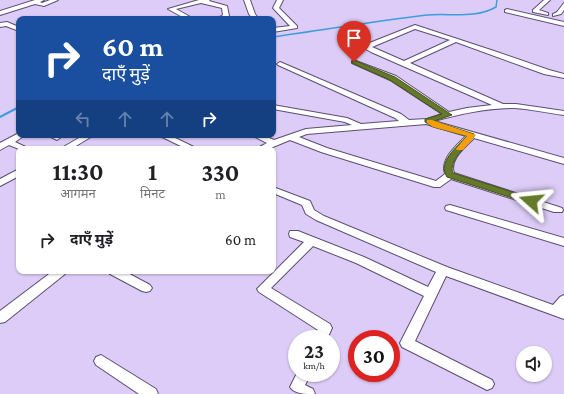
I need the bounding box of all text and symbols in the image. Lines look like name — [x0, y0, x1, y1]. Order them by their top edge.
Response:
pin — [337, 21, 371, 62]
icon: arrive — [343, 27, 365, 49]
text: 60 m — [102, 31, 163, 62]
icon: right — [36, 32, 88, 84]
text: दाएँ मुड़ें — [102, 64, 150, 84]
icon: left — [72, 108, 94, 130]
icon: ahead — [114, 108, 136, 130]
icon: ahead — [156, 108, 178, 130]
icon: right — [198, 108, 220, 130]
text: 11:30 — [53, 158, 103, 185]
text: 1 — [148, 158, 157, 185]
text: 330 — [202, 159, 239, 186]
position arrow — [510, 180, 552, 222]
text: आगमन — [60, 186, 96, 201]
text: मिनट — [140, 186, 165, 201]
text: m — [215, 187, 226, 202]
icon: right — [36, 229, 58, 251]
text: दाएँ मुड़ें — [70, 231, 113, 247]
text: 60 m — [225, 232, 256, 248]
speed limit sign: 30 — [348, 330, 400, 382]
text: 23 — [304, 340, 324, 362]
map controls — [516, 346, 552, 382]
button: sound — [516, 346, 552, 382]
text: km/h — [303, 360, 325, 371]

